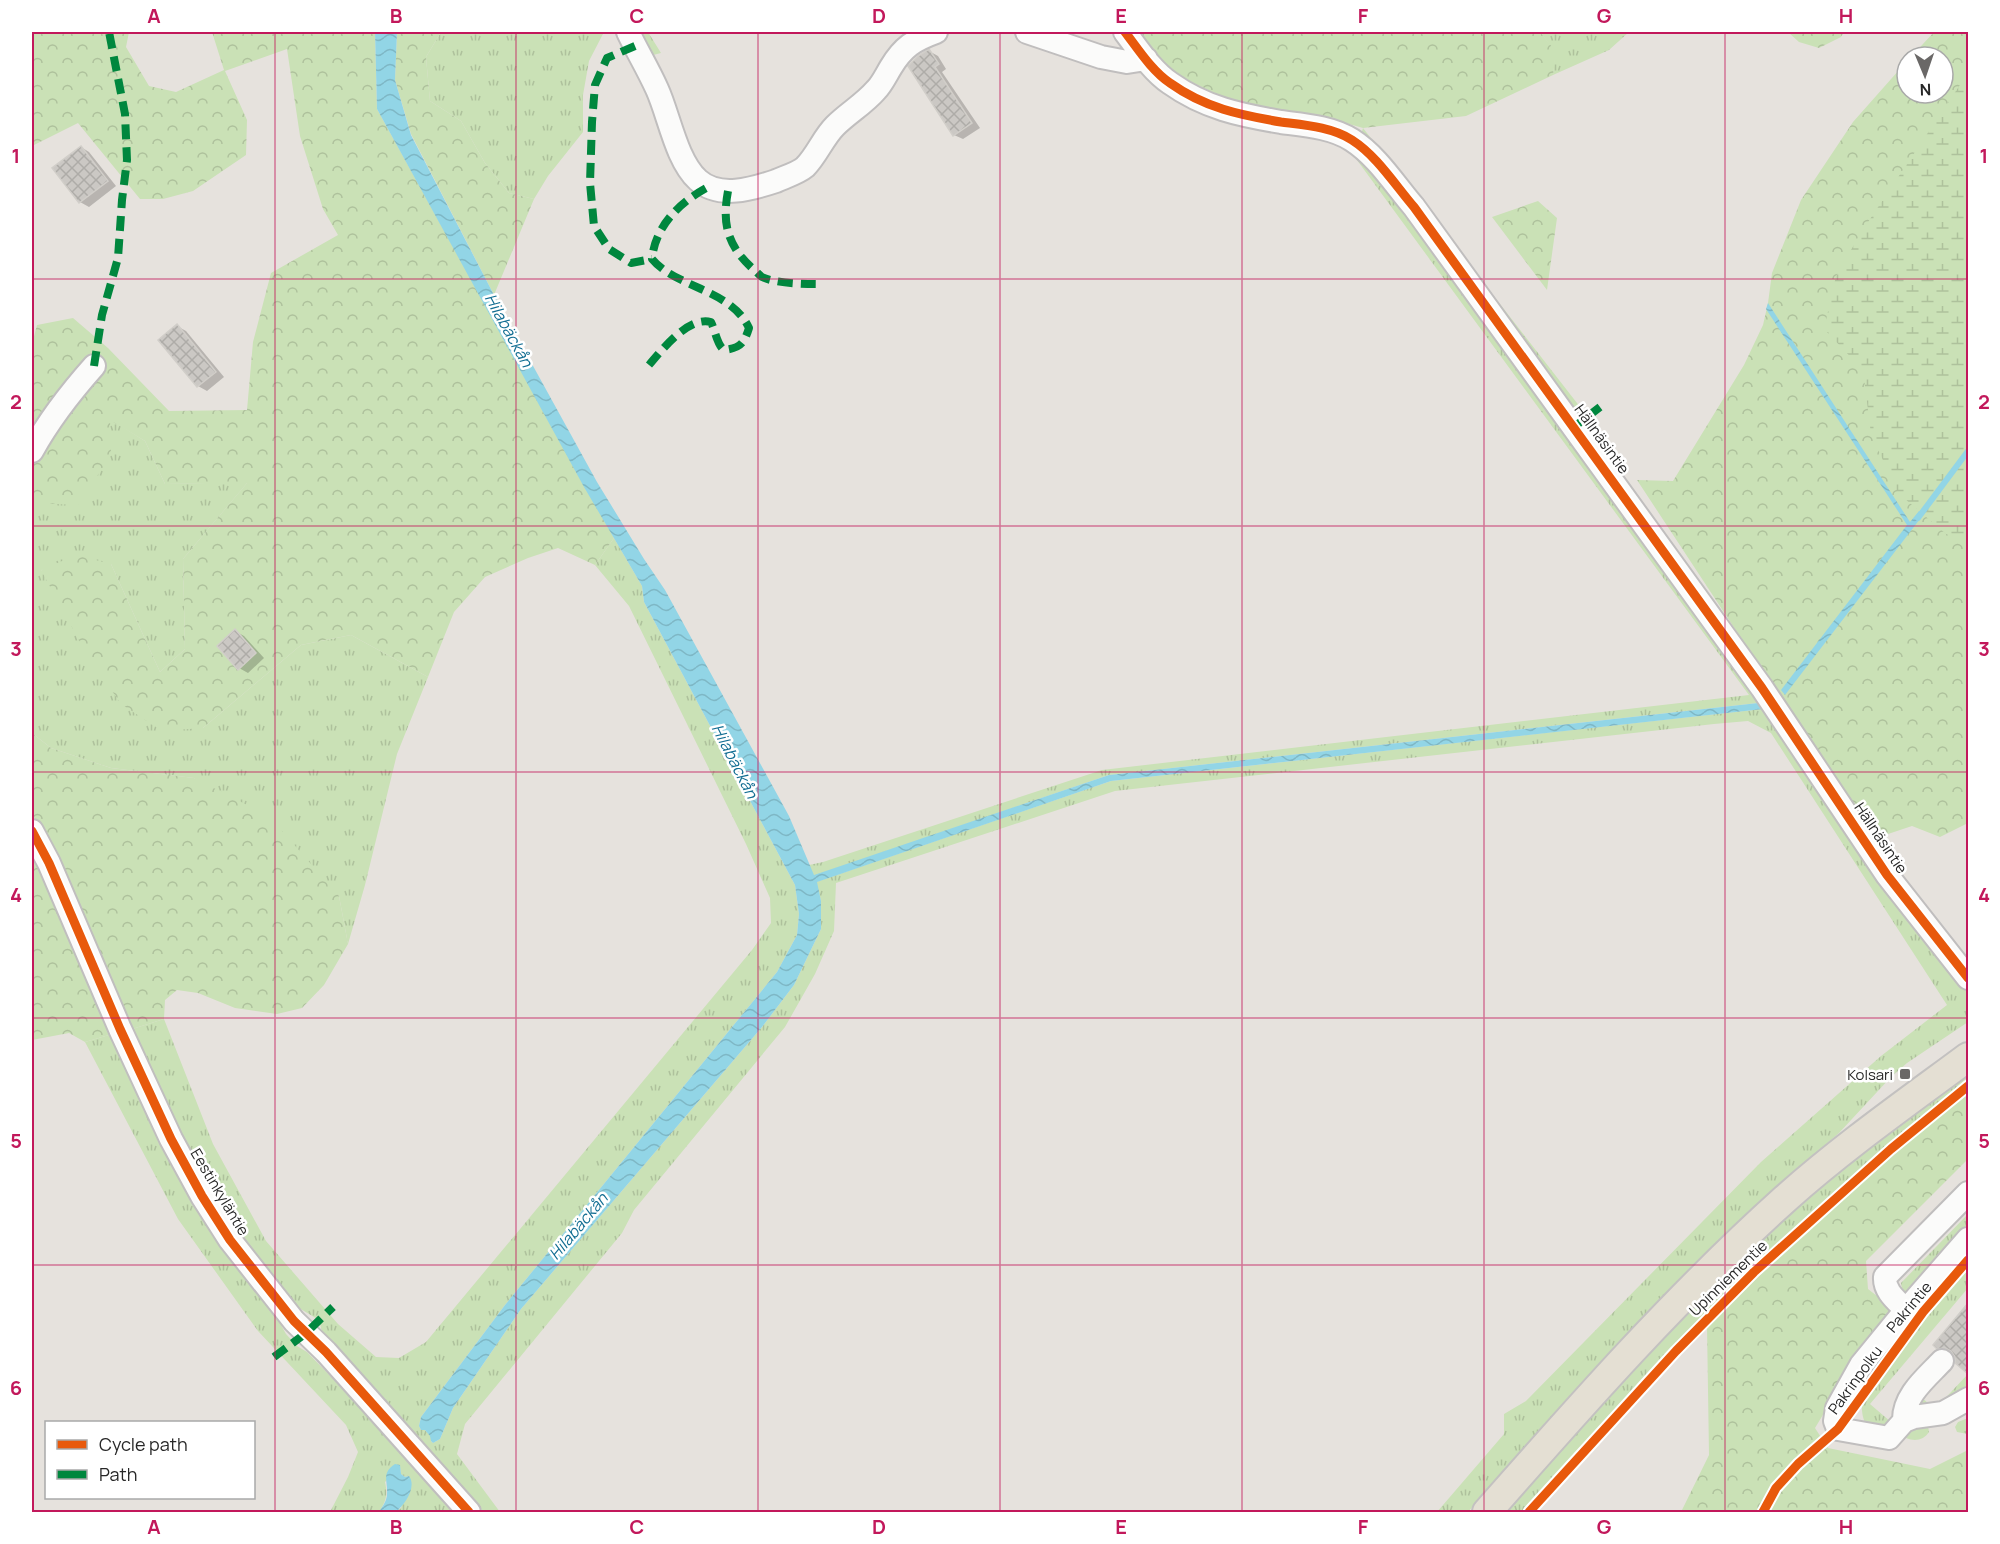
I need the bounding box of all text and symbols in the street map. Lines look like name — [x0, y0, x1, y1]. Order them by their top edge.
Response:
text: A — [147, 2, 161, 29]
text: B — [390, 2, 403, 29]
text: C — [630, 2, 644, 29]
text: D — [872, 2, 886, 29]
text: E — [1115, 2, 1127, 29]
text: F — [1358, 2, 1369, 29]
text: G — [1597, 2, 1612, 29]
text: H — [1839, 2, 1853, 29]
north arrow — [1895, 45, 1955, 105]
text: N — [1919, 79, 1932, 101]
text: 1 — [12, 142, 20, 169]
text: 1 — [1980, 142, 1988, 169]
water label: Hilabäckån — [480, 289, 538, 371]
text: 2 — [10, 388, 22, 415]
text: 2 — [1978, 388, 1990, 415]
street label: Hällnäsintie — [1570, 400, 1635, 478]
text: 3 — [10, 635, 22, 662]
text: 3 — [1978, 635, 1990, 662]
water label: Hilabäckån — [707, 720, 763, 802]
street label: Hällnäsintie — [1850, 798, 1913, 878]
text: 4 — [10, 881, 22, 908]
text: 4 — [1978, 881, 1990, 908]
place label: Kolsari — [1847, 1064, 1893, 1085]
marker: Kolsari — [1898, 1067, 1912, 1081]
text: 5 — [10, 1127, 22, 1154]
text: 5 — [1978, 1127, 1990, 1154]
street label: Eestinkyläntie — [186, 1145, 254, 1240]
water label: Hilabäckån — [544, 1188, 613, 1264]
street label: Upinniementie — [1684, 1235, 1772, 1321]
street label: Pakrintie — [1881, 1277, 1937, 1337]
street label: Pakrinpolku — [1823, 1341, 1887, 1419]
text: 6 — [10, 1374, 22, 1401]
text: 6 — [1978, 1374, 1990, 1401]
legend — [45, 1421, 255, 1499]
text: Cycle path — [99, 1432, 188, 1456]
text: Path — [99, 1462, 137, 1486]
text: A — [147, 1513, 161, 1540]
text: B — [390, 1513, 403, 1540]
text: C — [630, 1513, 644, 1540]
text: D — [872, 1513, 886, 1540]
text: E — [1115, 1513, 1127, 1540]
text: F — [1358, 1513, 1369, 1540]
text: G — [1597, 1513, 1612, 1540]
text: H — [1839, 1513, 1853, 1540]

